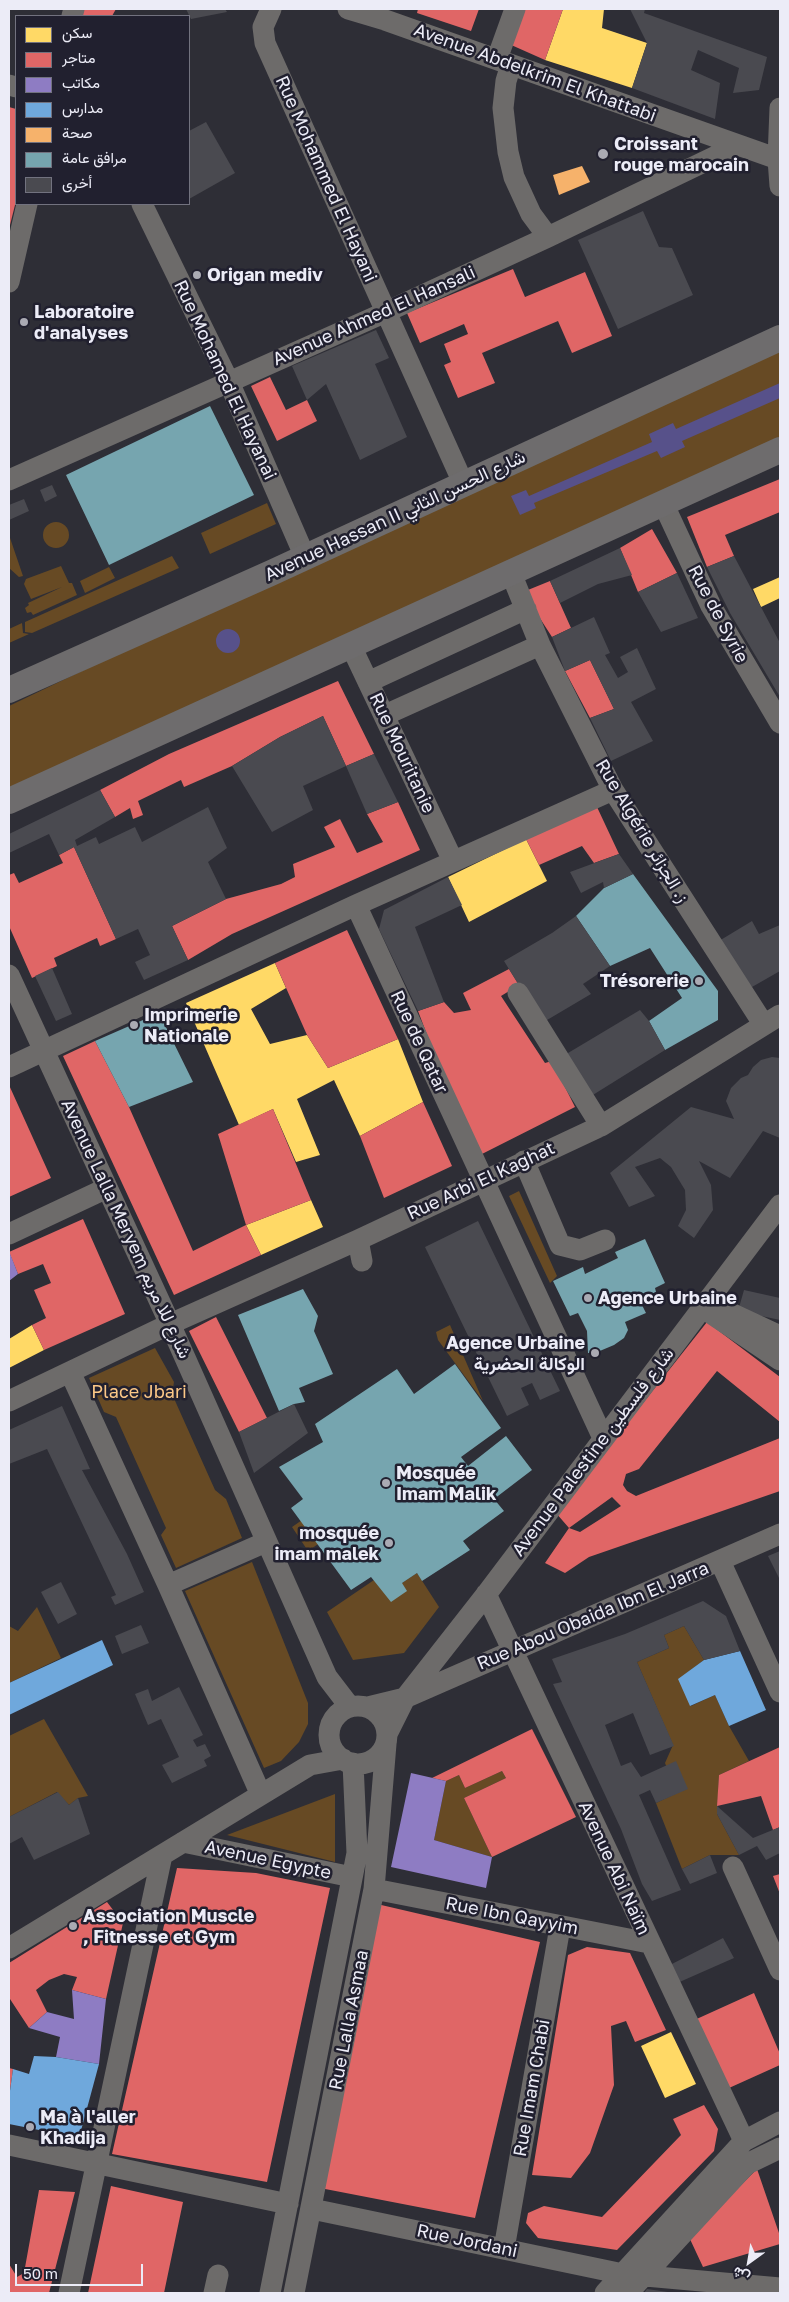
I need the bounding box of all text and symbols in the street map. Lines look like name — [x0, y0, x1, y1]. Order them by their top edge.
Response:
legend — [15, 15, 190, 205]
street label: Avenue Abdelkrim El Khattabi — [411, 19, 659, 127]
text: سكن — [62, 23, 92, 41]
text: متاجر — [62, 48, 96, 66]
text: مكاتب — [62, 73, 100, 91]
street label: Rue Mohammed El Hayani — [271, 73, 381, 285]
text: مدارس — [62, 98, 103, 116]
text: صحة — [62, 123, 93, 141]
place label: Croissant rouge marocain — [614, 133, 749, 176]
marker: Croissant rouge marocain — [596, 147, 610, 161]
text: مرافق عامة — [62, 148, 127, 166]
text: أخرى — [62, 173, 92, 191]
street label: Avenue Ahmed El Hansali — [269, 261, 479, 371]
place label: Origan mediv — [207, 264, 323, 286]
marker: Origan mediv — [191, 269, 203, 281]
street label: Rue Mohamed El Hayanai — [169, 277, 281, 483]
place label: Laboratoire d'analyses — [34, 301, 134, 344]
marker: Laboratoire d'analyses — [18, 316, 30, 328]
street label: Avenue Hassan II شارع الحسن الثاني — [261, 446, 529, 586]
street label: Rue de Syrie — [683, 562, 753, 666]
street label: Rue Mouritanie — [365, 689, 439, 817]
street label: Rue Algérie ز. الجزائر — [591, 755, 693, 907]
place label: Trésorerie — [600, 970, 689, 992]
marker: Trésorerie — [693, 975, 705, 987]
street label: Rue de Qatar — [386, 987, 452, 1097]
place label: Imprimerie Nationale — [144, 1004, 238, 1046]
marker: Imprimerie Nationale — [128, 1019, 140, 1031]
street label: Avenue Lalla Meryem شارع للا مريم — [56, 1096, 196, 1362]
street label: Rue Arbi El Kaghat — [404, 1137, 558, 1225]
place label: Agence Urbaine — [598, 1287, 737, 1309]
marker: Agence Urbaine — [582, 1292, 594, 1304]
place label: Agence Urbaine الوكالة الحضرية — [446, 1332, 585, 1375]
street label: Avenue Palestine شارع فلسطين — [507, 1343, 679, 1561]
marker: Agence Urbaine الوكالة الحضرية — [589, 1347, 601, 1359]
park label: Place Jbari — [91, 1381, 187, 1403]
place label: Mosquée Imam Malik — [396, 1462, 496, 1505]
marker: Mosquée Imam Malik — [380, 1477, 392, 1489]
place label: mosquée imam malek — [274, 1522, 379, 1565]
marker: mosquée imam malek — [383, 1537, 395, 1549]
street label: Rue Abou Obaida Ibn El Jarra — [474, 1557, 712, 1675]
street label: Avenue Abi Naïm — [574, 1798, 654, 1938]
street label: Avenue Egypte — [203, 1836, 333, 1884]
street label: Rue Ibn Qayyim — [444, 1893, 580, 1939]
place label: Association Muscle , Fitnesse et Gym — [83, 1905, 254, 1948]
marker: Association Muscle , Fitnesse et Gym — [67, 1920, 79, 1932]
street label: Rue Lalla Asmaa — [325, 1948, 373, 2092]
street label: Rue Imam Chabi — [509, 2018, 555, 2158]
place label: Ma à l'aller Khadija — [40, 2106, 136, 2148]
marker: Ma à l'aller Khadija — [24, 2121, 36, 2133]
street label: Rue Jordani — [415, 2220, 519, 2262]
north arrow — [724, 2237, 774, 2287]
scale bar — [18, 2254, 145, 2286]
text: ش — [729, 2263, 752, 2287]
text: 50 m — [23, 2264, 58, 2282]

